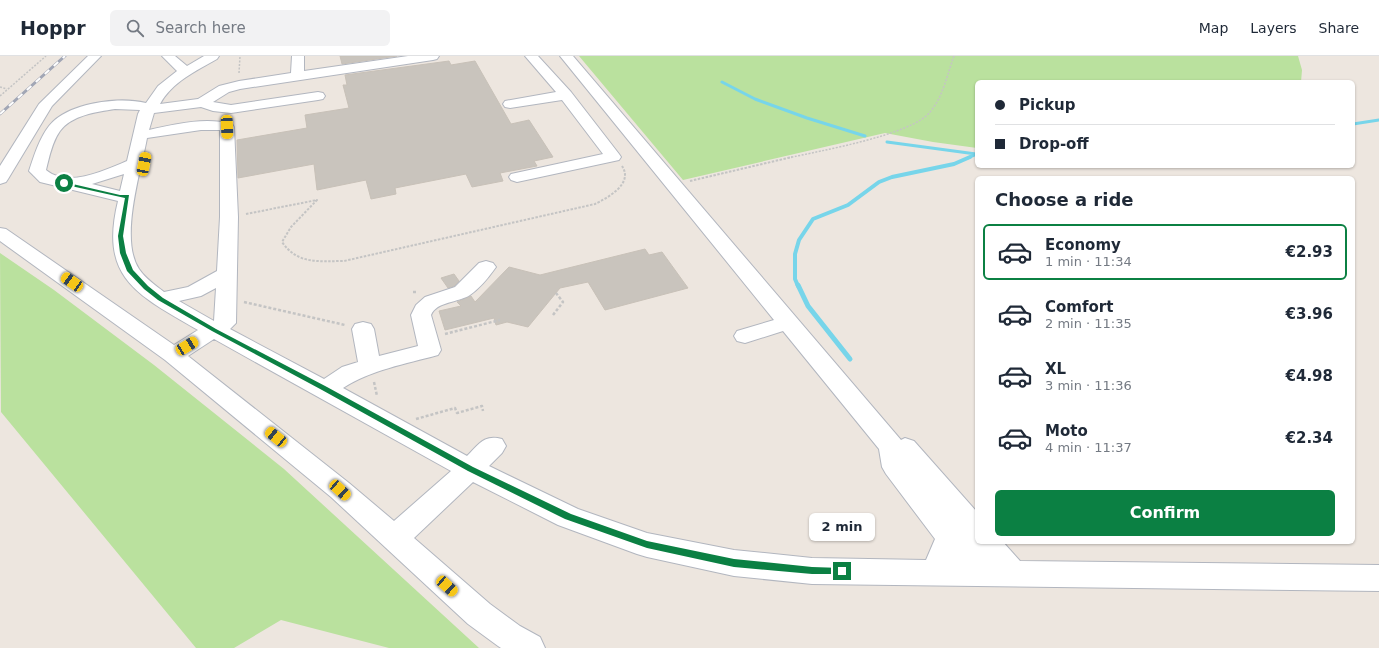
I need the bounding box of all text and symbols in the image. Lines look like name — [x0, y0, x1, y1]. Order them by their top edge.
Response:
search box — [110, 10, 390, 46]
text: Hoppr — [20, 17, 86, 39]
icon: search — [124, 17, 146, 39]
text: Search here — [156, 19, 246, 37]
text: Map — [1199, 20, 1228, 36]
text: Layers — [1250, 20, 1297, 36]
text: Share — [1319, 20, 1359, 36]
text: Pickup — [1019, 96, 1075, 114]
car — [221, 115, 233, 139]
text: Drop-off — [1019, 135, 1089, 153]
car — [136, 151, 152, 177]
route start — [55, 174, 73, 192]
text: Choose a ride — [995, 189, 1134, 210]
icon: car — [997, 234, 1033, 270]
text: Economy — [1045, 236, 1121, 254]
text: €2.93 — [1286, 243, 1333, 261]
text: 1 min · 11:34 — [1045, 254, 1132, 269]
car — [59, 270, 85, 294]
icon: car — [997, 296, 1033, 332]
text: Comfort — [1045, 298, 1113, 316]
text: €3.96 — [1286, 305, 1333, 323]
text: 2 min · 11:35 — [1045, 316, 1132, 331]
car — [174, 335, 200, 357]
icon: car — [997, 358, 1033, 394]
text: XL — [1045, 360, 1066, 378]
text: €4.98 — [1286, 367, 1333, 385]
text: 3 min · 11:36 — [1045, 378, 1132, 393]
icon: car — [997, 420, 1033, 456]
text: Moto — [1045, 422, 1088, 440]
car — [263, 425, 289, 449]
text: €2.34 — [1286, 429, 1333, 447]
text: 4 min · 11:37 — [1045, 440, 1132, 455]
car — [327, 478, 353, 502]
button: Confirm — [995, 490, 1335, 536]
callout: 2 min — [809, 513, 875, 541]
text: 2 min — [822, 519, 862, 534]
route end — [833, 562, 851, 580]
car — [434, 574, 460, 598]

